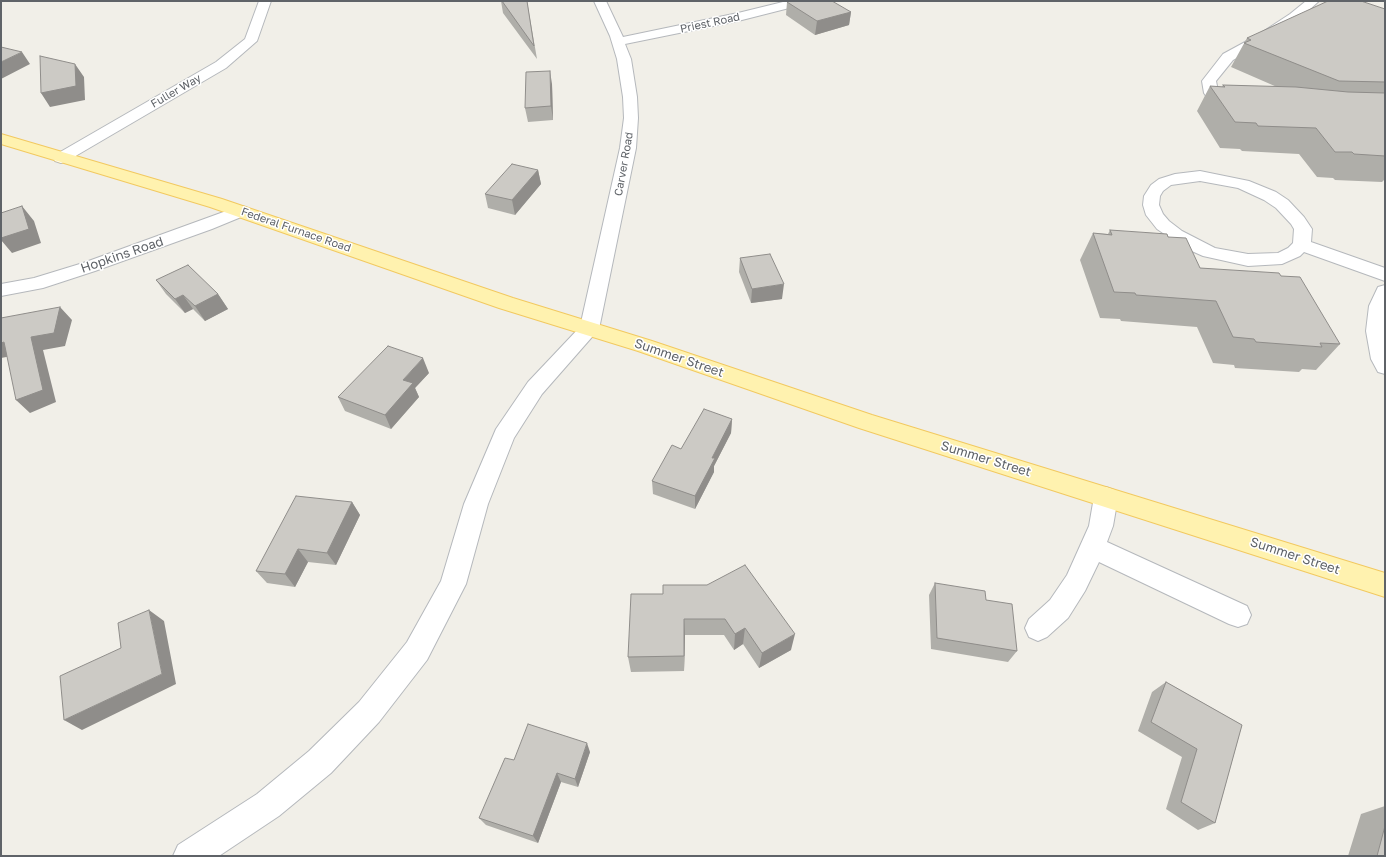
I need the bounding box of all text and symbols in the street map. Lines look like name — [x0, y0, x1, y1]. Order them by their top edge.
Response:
street label: Priest Road — [679, 10, 741, 36]
street label: Fuller Way — [149, 71, 203, 111]
street label: Carver Road — [612, 131, 636, 197]
street label: Federal Furnace Road — [239, 205, 353, 255]
street label: Hopkins Road — [79, 234, 165, 276]
street label: Summer Street — [632, 335, 726, 381]
street label: Summer Street — [939, 438, 1033, 480]
street label: Summer Street — [1248, 534, 1342, 578]

